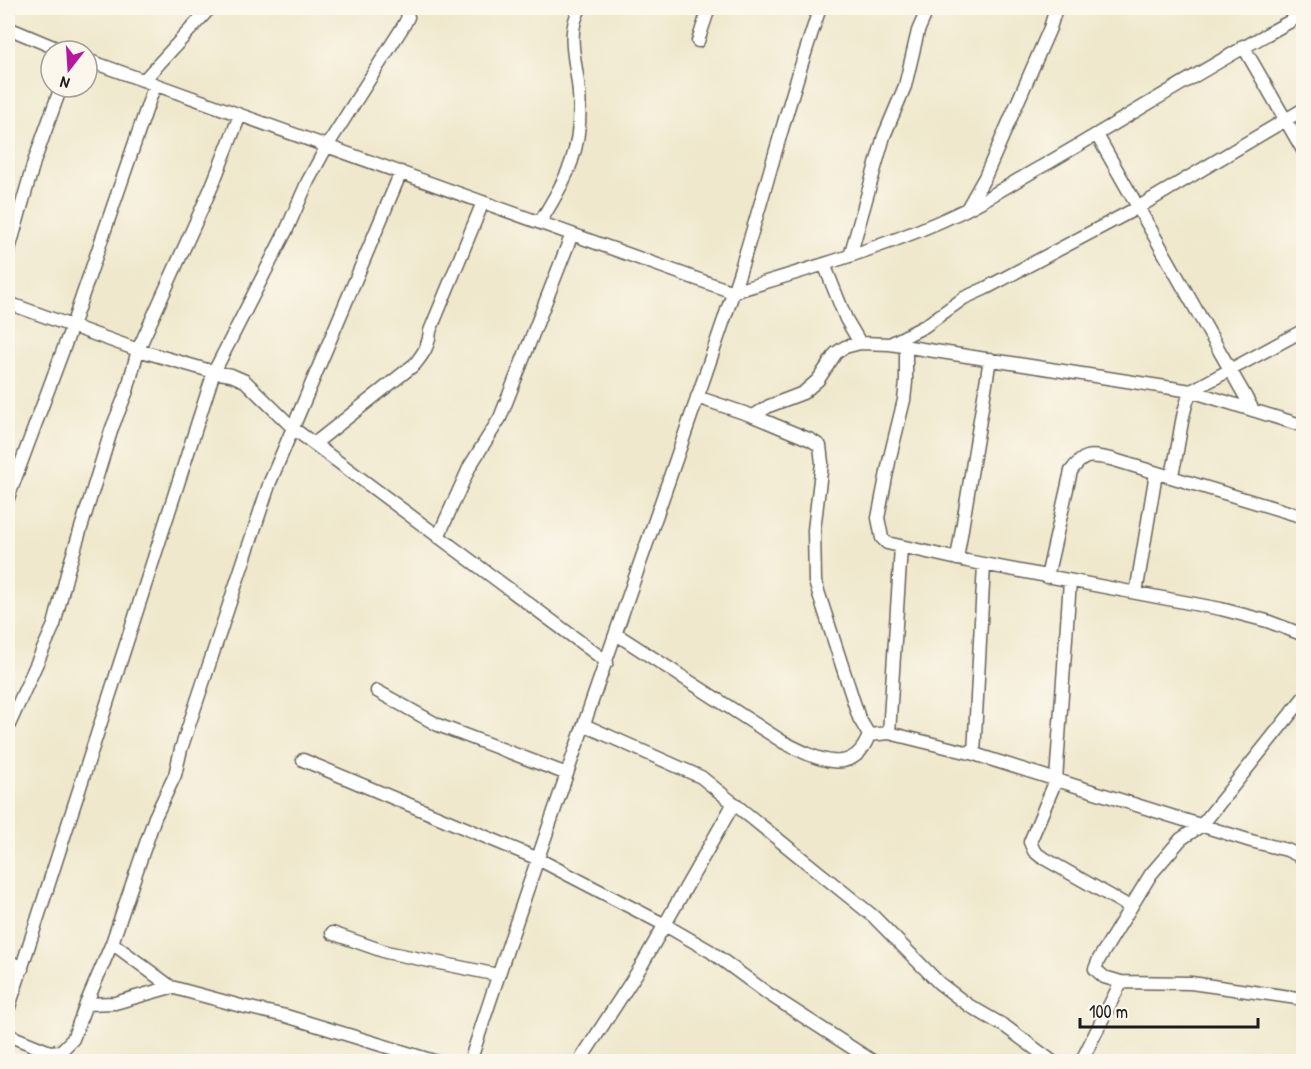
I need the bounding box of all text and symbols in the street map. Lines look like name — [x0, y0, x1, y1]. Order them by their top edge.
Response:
north arrow — [39, 39, 99, 99]
text: N — [57, 71, 72, 95]
scale bar — [1080, 991, 1258, 1029]
text: 100 m — [1089, 999, 1128, 1024]

